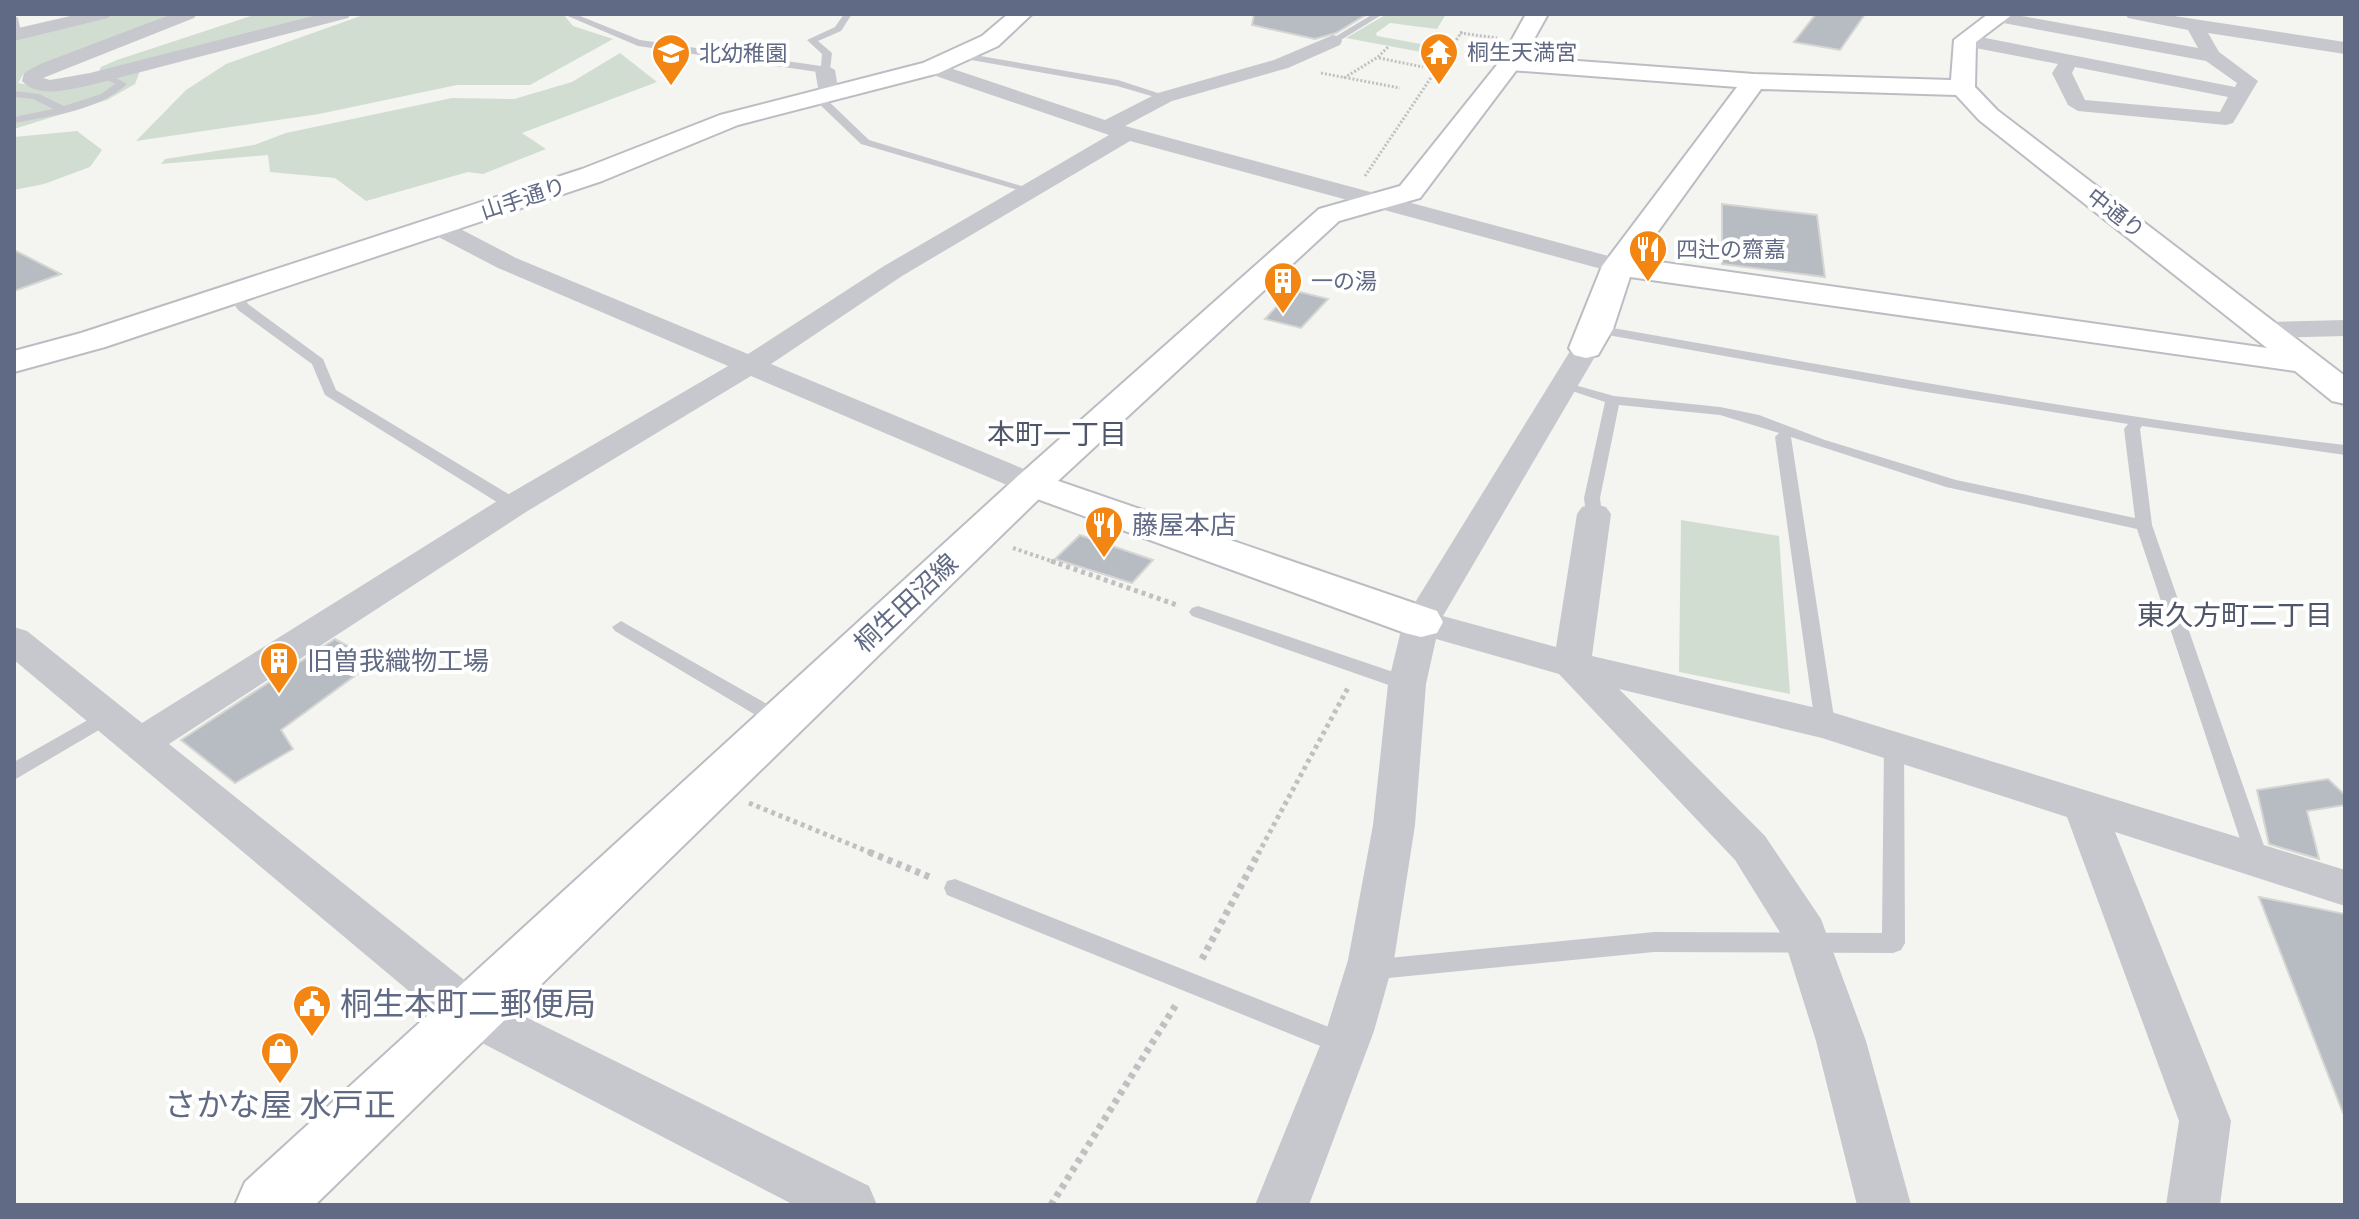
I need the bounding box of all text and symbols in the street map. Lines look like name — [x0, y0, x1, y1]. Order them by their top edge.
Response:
temple icon: 桐生天満宮 — [1418, 31, 1460, 86]
school or university icon: 北幼稚園 — [650, 32, 692, 87]
place label: 桐生天満宮 — [1467, 40, 1577, 66]
place label: 北幼稚園 — [699, 41, 787, 67]
street label: 山手通り — [477, 173, 569, 225]
street label: 中通り — [2081, 183, 2149, 244]
restaurant icon: 四辻の齋嘉 — [1627, 228, 1669, 283]
place label: 四辻の齋嘉 — [1676, 237, 1786, 263]
building icon: 一の湯 — [1262, 260, 1304, 315]
place label: 一の湯 — [1311, 269, 1377, 295]
district label: 本町一丁目 — [987, 418, 1127, 451]
restaurant icon: 藤屋本店 — [1083, 504, 1125, 559]
place label: 藤屋本店 — [1132, 510, 1236, 541]
street label: 桐生田沼線 — [848, 548, 964, 659]
district label: 東久方町二丁目 — [2137, 599, 2333, 632]
building icon: 旧曽我織物工場 — [258, 640, 300, 695]
place label: 旧曽我織物工場 — [307, 646, 489, 677]
public building icon: 桐生本町二郵便局 — [291, 983, 333, 1038]
place label: 桐生本町二郵便局 — [340, 986, 596, 1023]
shop icon: さかな屋 水戸正 — [259, 1030, 301, 1085]
place label: さかな屋 水戸正 — [164, 1087, 396, 1124]

